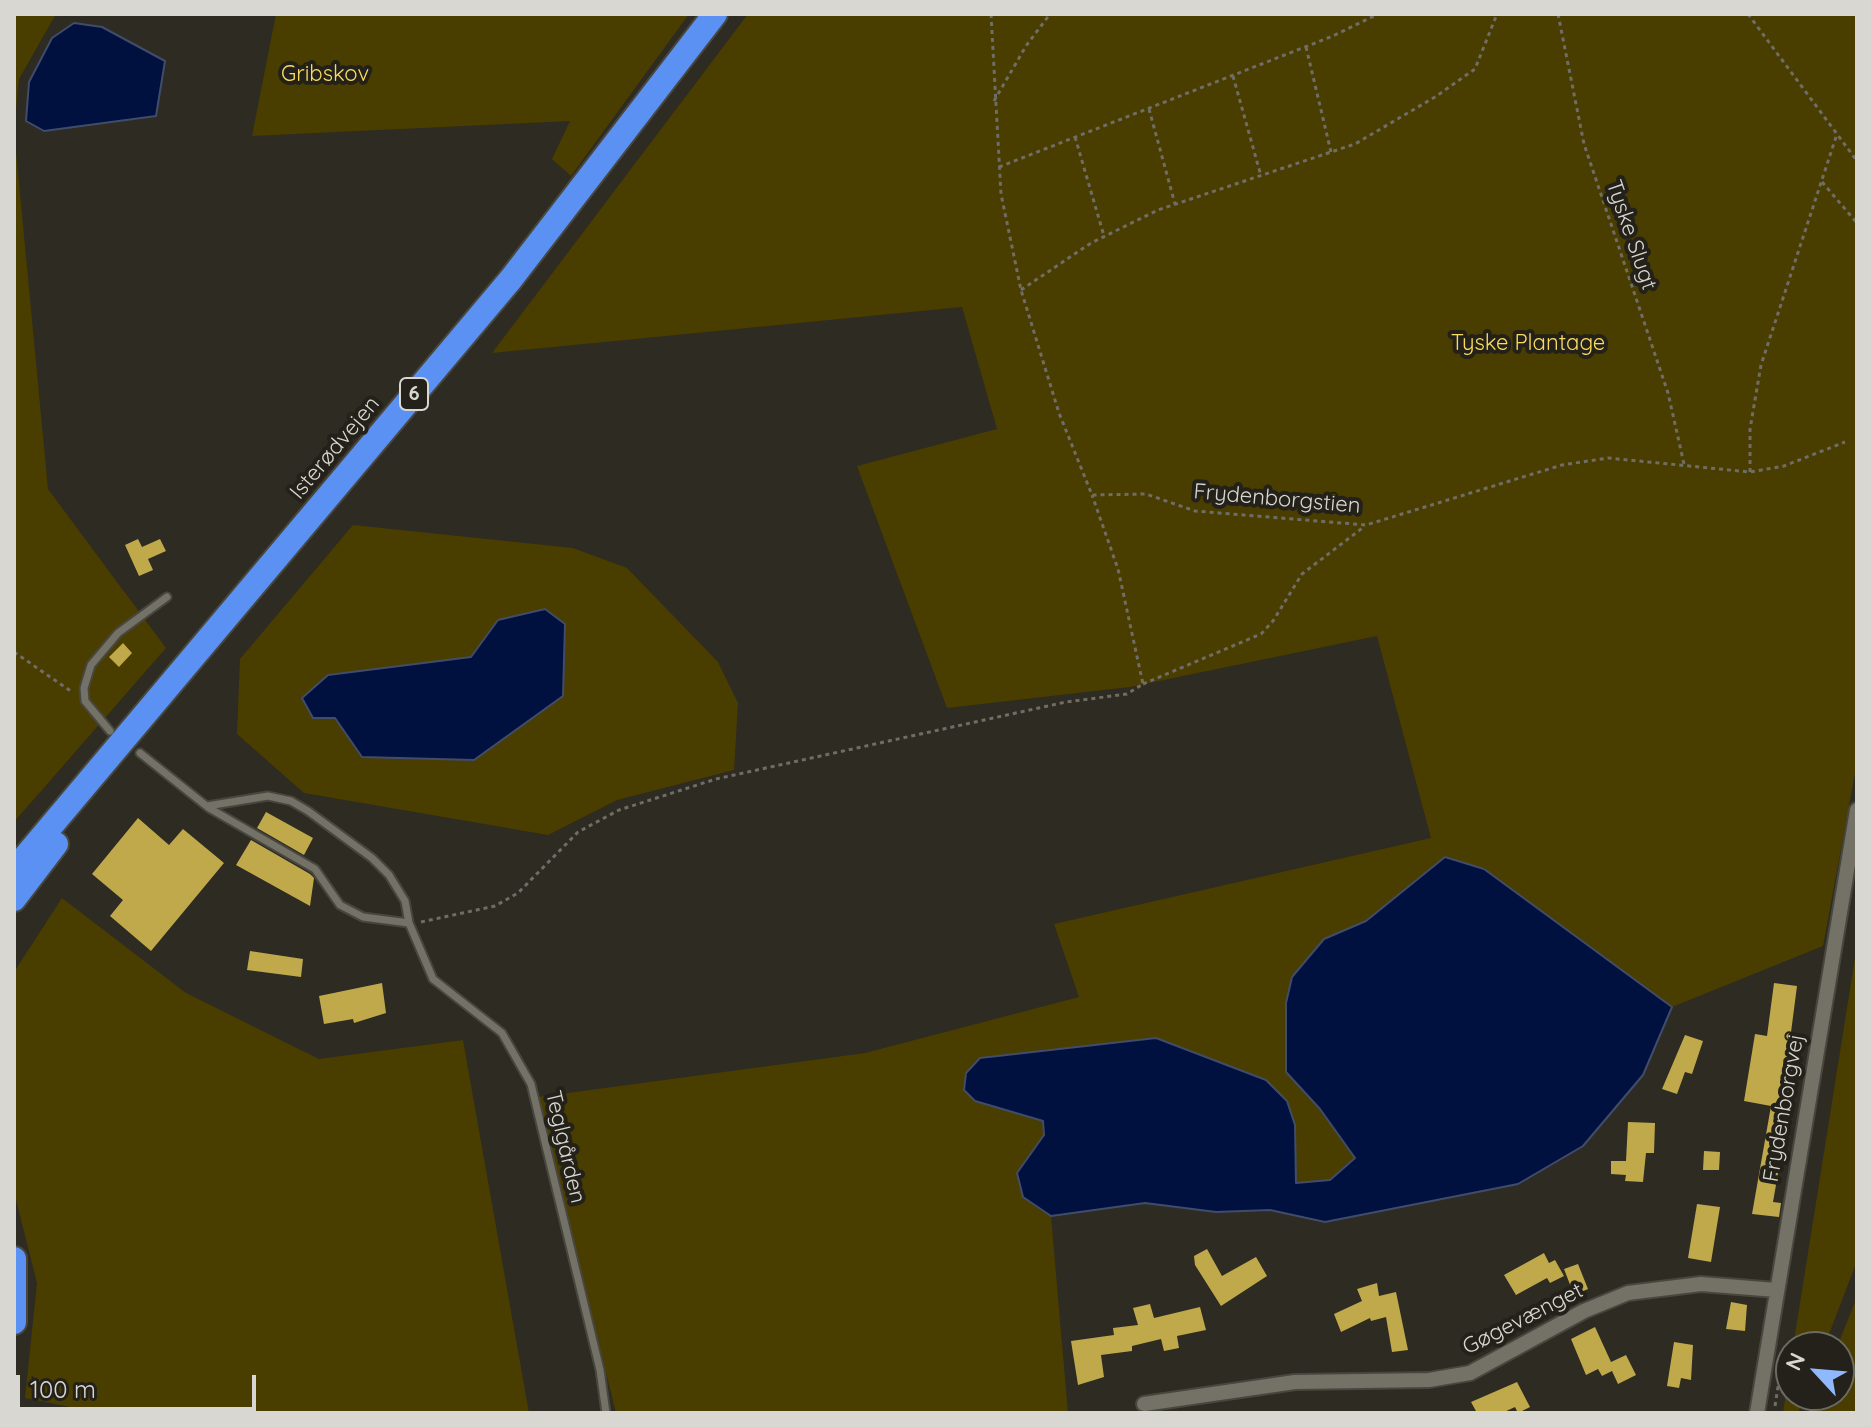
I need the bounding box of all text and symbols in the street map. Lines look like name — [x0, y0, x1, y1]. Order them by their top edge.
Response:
park label: Gribskov — [281, 61, 369, 87]
street label: Tyske Slugt — [1600, 177, 1662, 293]
park label: Tyske Plantage — [1451, 330, 1605, 356]
road number: 6 — [400, 378, 428, 410]
street label: Isterødvejen — [284, 391, 386, 505]
street label: Frydenborgstien — [1192, 479, 1362, 519]
street label: Frydenborgvej — [1758, 1032, 1810, 1184]
street label: Teglgården — [539, 1088, 591, 1206]
street label: Gøgevænget — [1458, 1277, 1588, 1361]
north arrow — [1775, 1331, 1855, 1411]
text: N — [1779, 1348, 1811, 1375]
scale bar — [20, 1359, 260, 1409]
text: 100 m — [30, 1374, 96, 1404]

